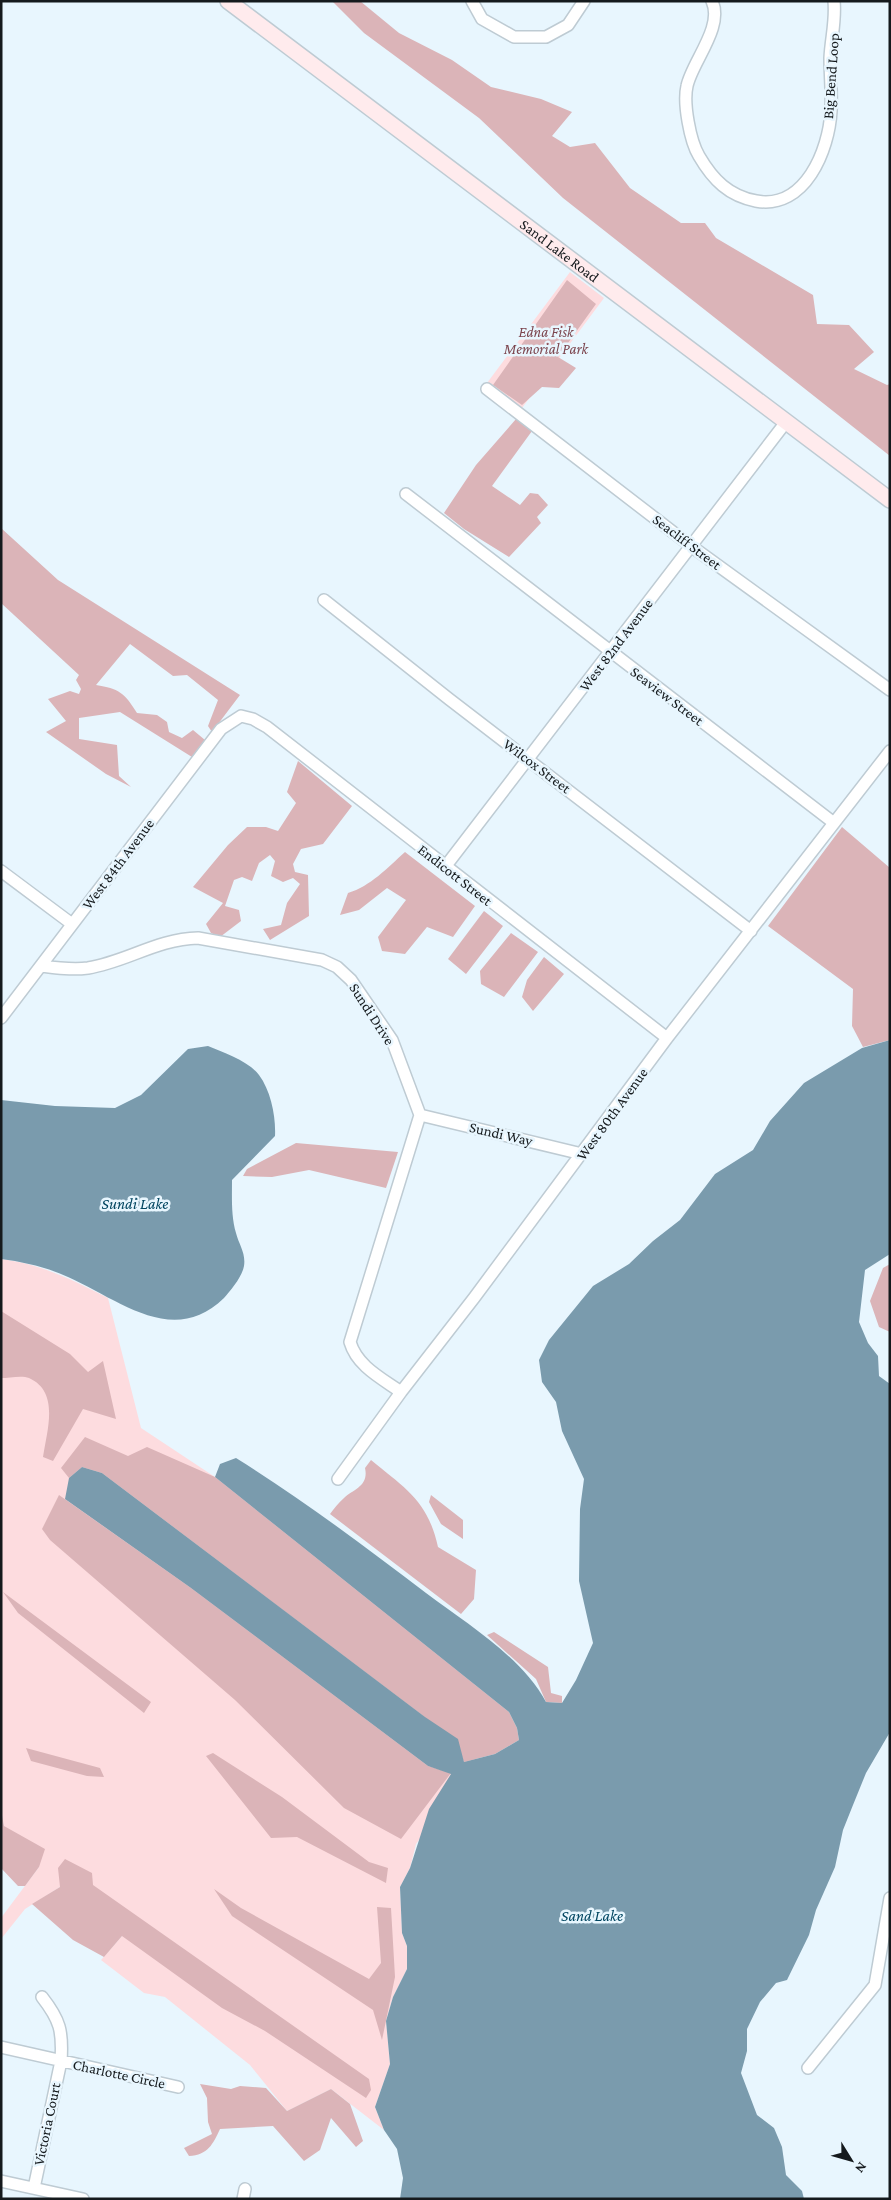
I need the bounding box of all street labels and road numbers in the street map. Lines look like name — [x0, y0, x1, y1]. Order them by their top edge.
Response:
street label: Big Bend Loop — [820, 32, 843, 120]
street label: Sand Lake Road — [517, 216, 602, 286]
street label: Seacliff Street — [650, 511, 725, 574]
street label: West 82nd Avenue — [576, 595, 656, 694]
street label: Seaview Street — [627, 663, 707, 729]
street label: Wilcox Street — [500, 736, 575, 797]
street label: West 84th Avenue — [79, 815, 157, 912]
street label: Endicott Street — [415, 841, 496, 909]
street label: Sundi Drive — [346, 980, 398, 1048]
street label: West 80th Avenue — [573, 1064, 651, 1163]
street label: Sundi Way — [468, 1119, 534, 1150]
street label: Charlotte Circle — [71, 2056, 167, 2092]
street label: Victoria Court — [30, 2080, 64, 2167]

